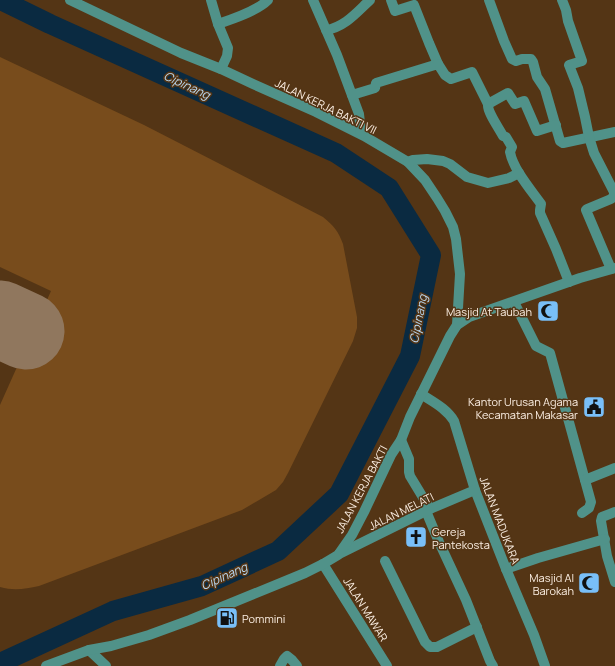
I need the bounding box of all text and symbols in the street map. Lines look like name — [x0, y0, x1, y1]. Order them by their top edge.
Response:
water label: Cipinang — [161, 67, 214, 104]
street label: JALAN KERJA BAKTI VII — [273, 75, 379, 137]
water label: Cipinang — [405, 292, 431, 345]
mosque icon: Masjid At Taubah — [535, 298, 561, 324]
place label: Masjid At Taubah — [446, 304, 532, 319]
place label: Kantor Urusan Agama Kecamatan Makasar — [468, 394, 578, 422]
public building icon: Kantor Urusan Agama Kecamatan Makasar — [581, 394, 607, 420]
street label: JALAN KERJA BAKTI — [332, 443, 390, 535]
street label: JALAN MADUKARA — [476, 474, 524, 566]
street label: JALAN MELATI — [366, 489, 436, 533]
church icon: Gereja Pantekosta — [403, 524, 429, 550]
place label: Gereja Pantekosta — [432, 524, 490, 552]
water label: Cipinang — [198, 558, 251, 594]
place label: Masjid Al Barokah — [529, 570, 574, 598]
mosque icon: Masjid Al Barokah — [576, 570, 602, 596]
street label: JALAN MAWAR — [340, 574, 392, 644]
fuel station icon: Pommini — [214, 605, 240, 631]
place label: Pommini — [242, 611, 285, 626]

